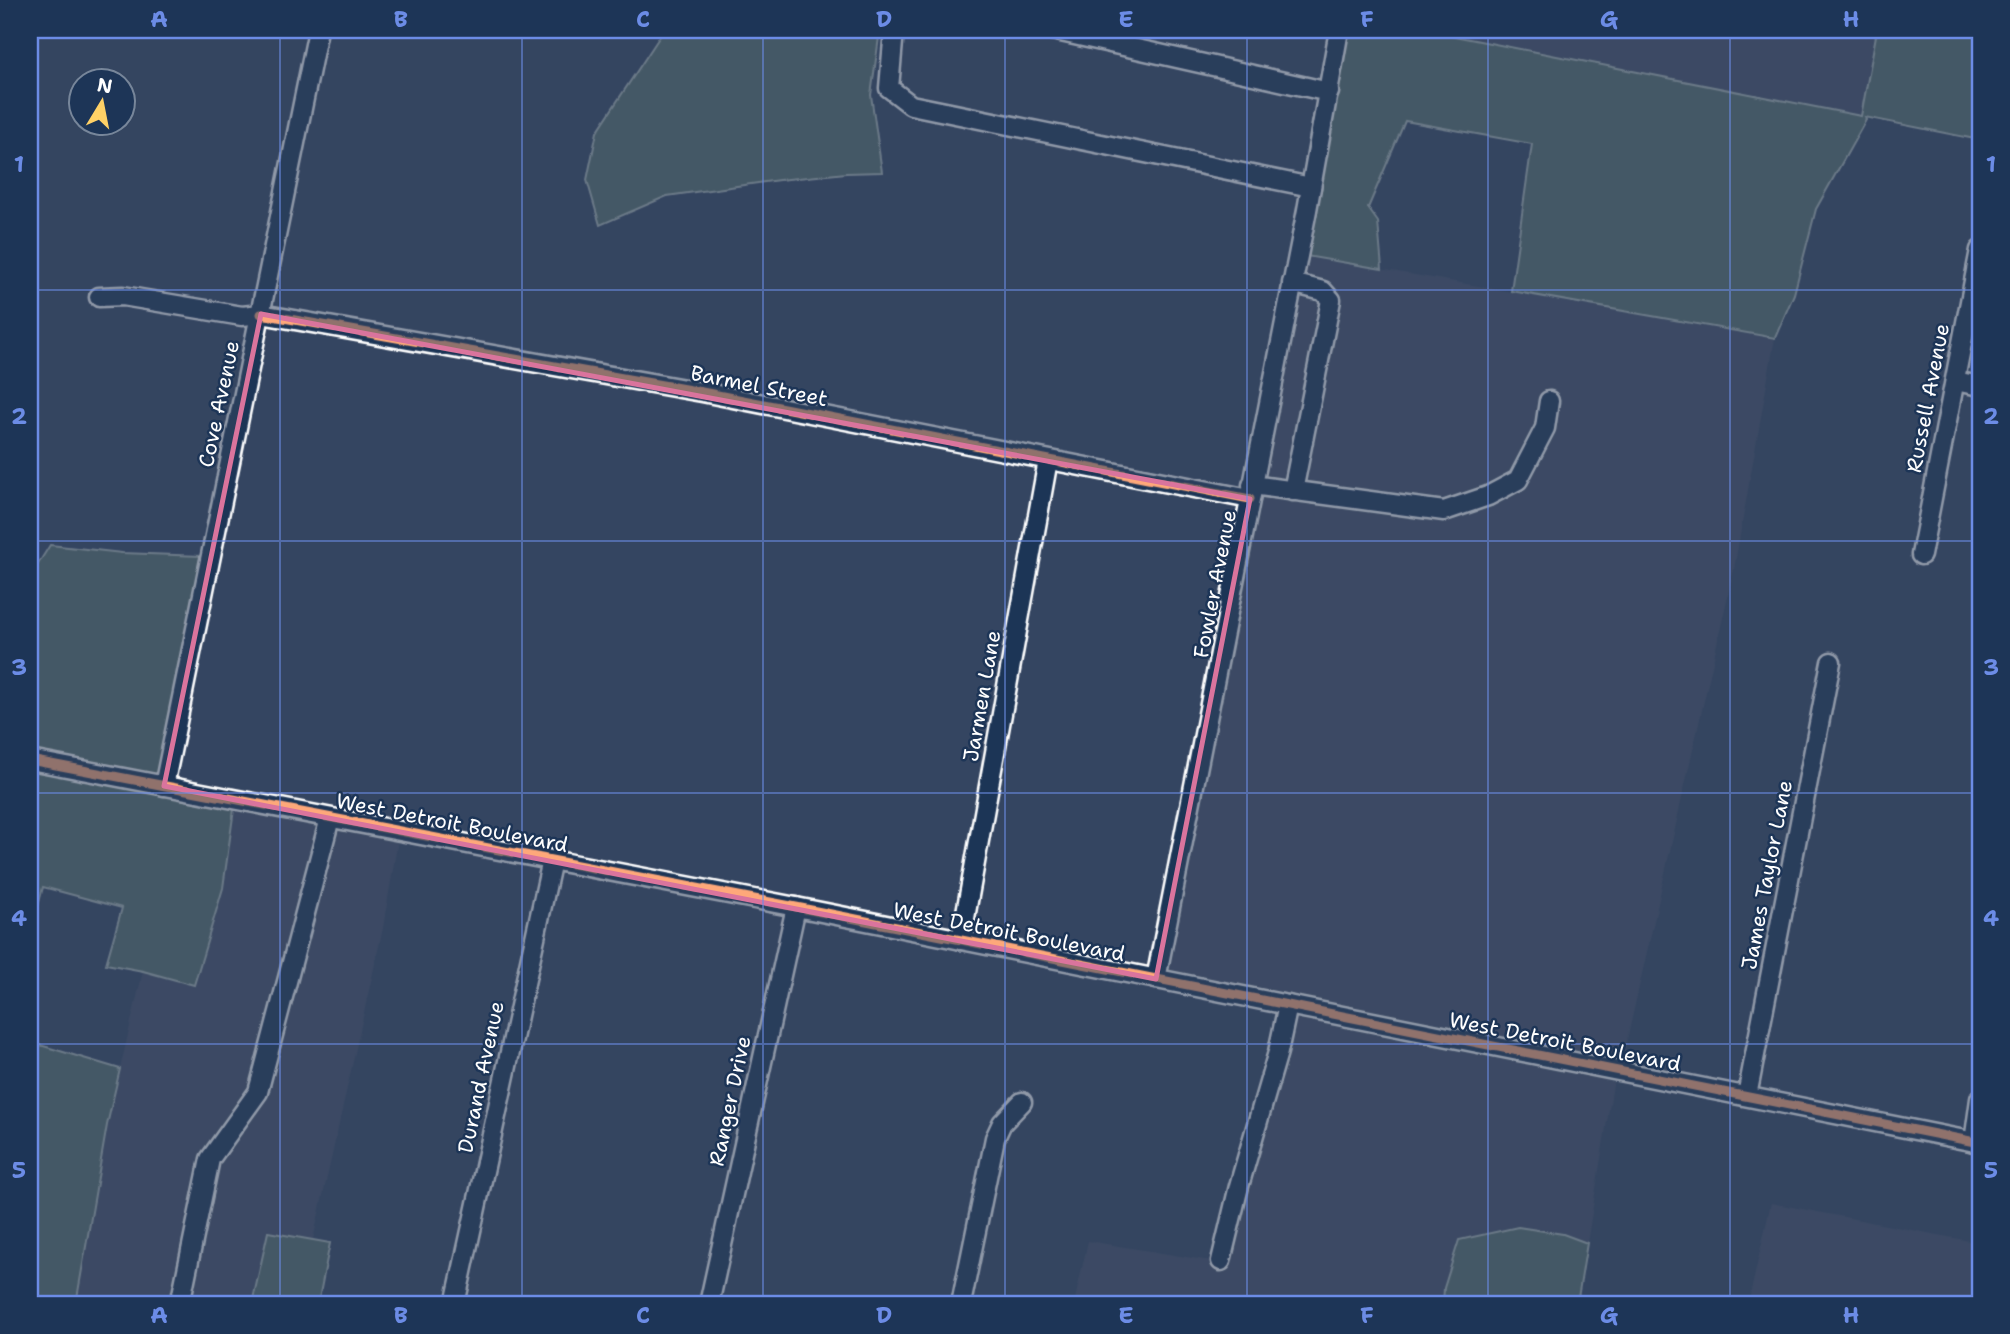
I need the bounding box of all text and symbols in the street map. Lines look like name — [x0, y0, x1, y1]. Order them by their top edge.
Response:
text: A — [150, 4, 168, 34]
text: B — [394, 4, 408, 34]
text: C — [636, 4, 650, 34]
text: D — [876, 4, 892, 34]
text: E — [1118, 4, 1134, 34]
text: F — [1360, 4, 1374, 34]
text: G — [1600, 4, 1619, 34]
text: H — [1843, 4, 1859, 34]
north arrow — [66, 66, 136, 136]
text: N — [95, 72, 114, 99]
text: 1 — [14, 149, 24, 179]
text: 1 — [1986, 149, 1996, 179]
street label: Russell Avenue — [1900, 321, 1956, 475]
street label: Cove Avenue — [192, 338, 246, 470]
street label: Barmel Street — [688, 359, 830, 413]
text: 2 — [11, 401, 27, 431]
text: 2 — [1983, 401, 1999, 431]
street label: Fowler Avenue — [1187, 507, 1243, 661]
street label: Jarmen Lane — [957, 628, 1007, 764]
text: 3 — [11, 652, 27, 682]
text: 3 — [1983, 652, 1999, 682]
street label: James Taylor Lane — [1735, 778, 1799, 972]
street label: West Detroit Boulevard — [334, 787, 570, 859]
street label: West Detroit Boulevard — [891, 896, 1127, 968]
text: 4 — [11, 903, 27, 933]
text: 4 — [1983, 903, 1999, 933]
street label: Durand Avenue — [451, 998, 511, 1156]
street label: West Detroit Boulevard — [1447, 1006, 1683, 1078]
street label: Ranger Drive — [703, 1033, 757, 1169]
text: 5 — [12, 1155, 26, 1185]
text: 5 — [1984, 1155, 1998, 1185]
text: A — [150, 1300, 168, 1330]
text: B — [394, 1300, 408, 1330]
text: C — [636, 1300, 650, 1330]
text: D — [876, 1300, 892, 1330]
text: E — [1118, 1300, 1134, 1330]
text: F — [1360, 1300, 1374, 1330]
text: G — [1600, 1300, 1619, 1330]
text: H — [1843, 1300, 1859, 1330]

